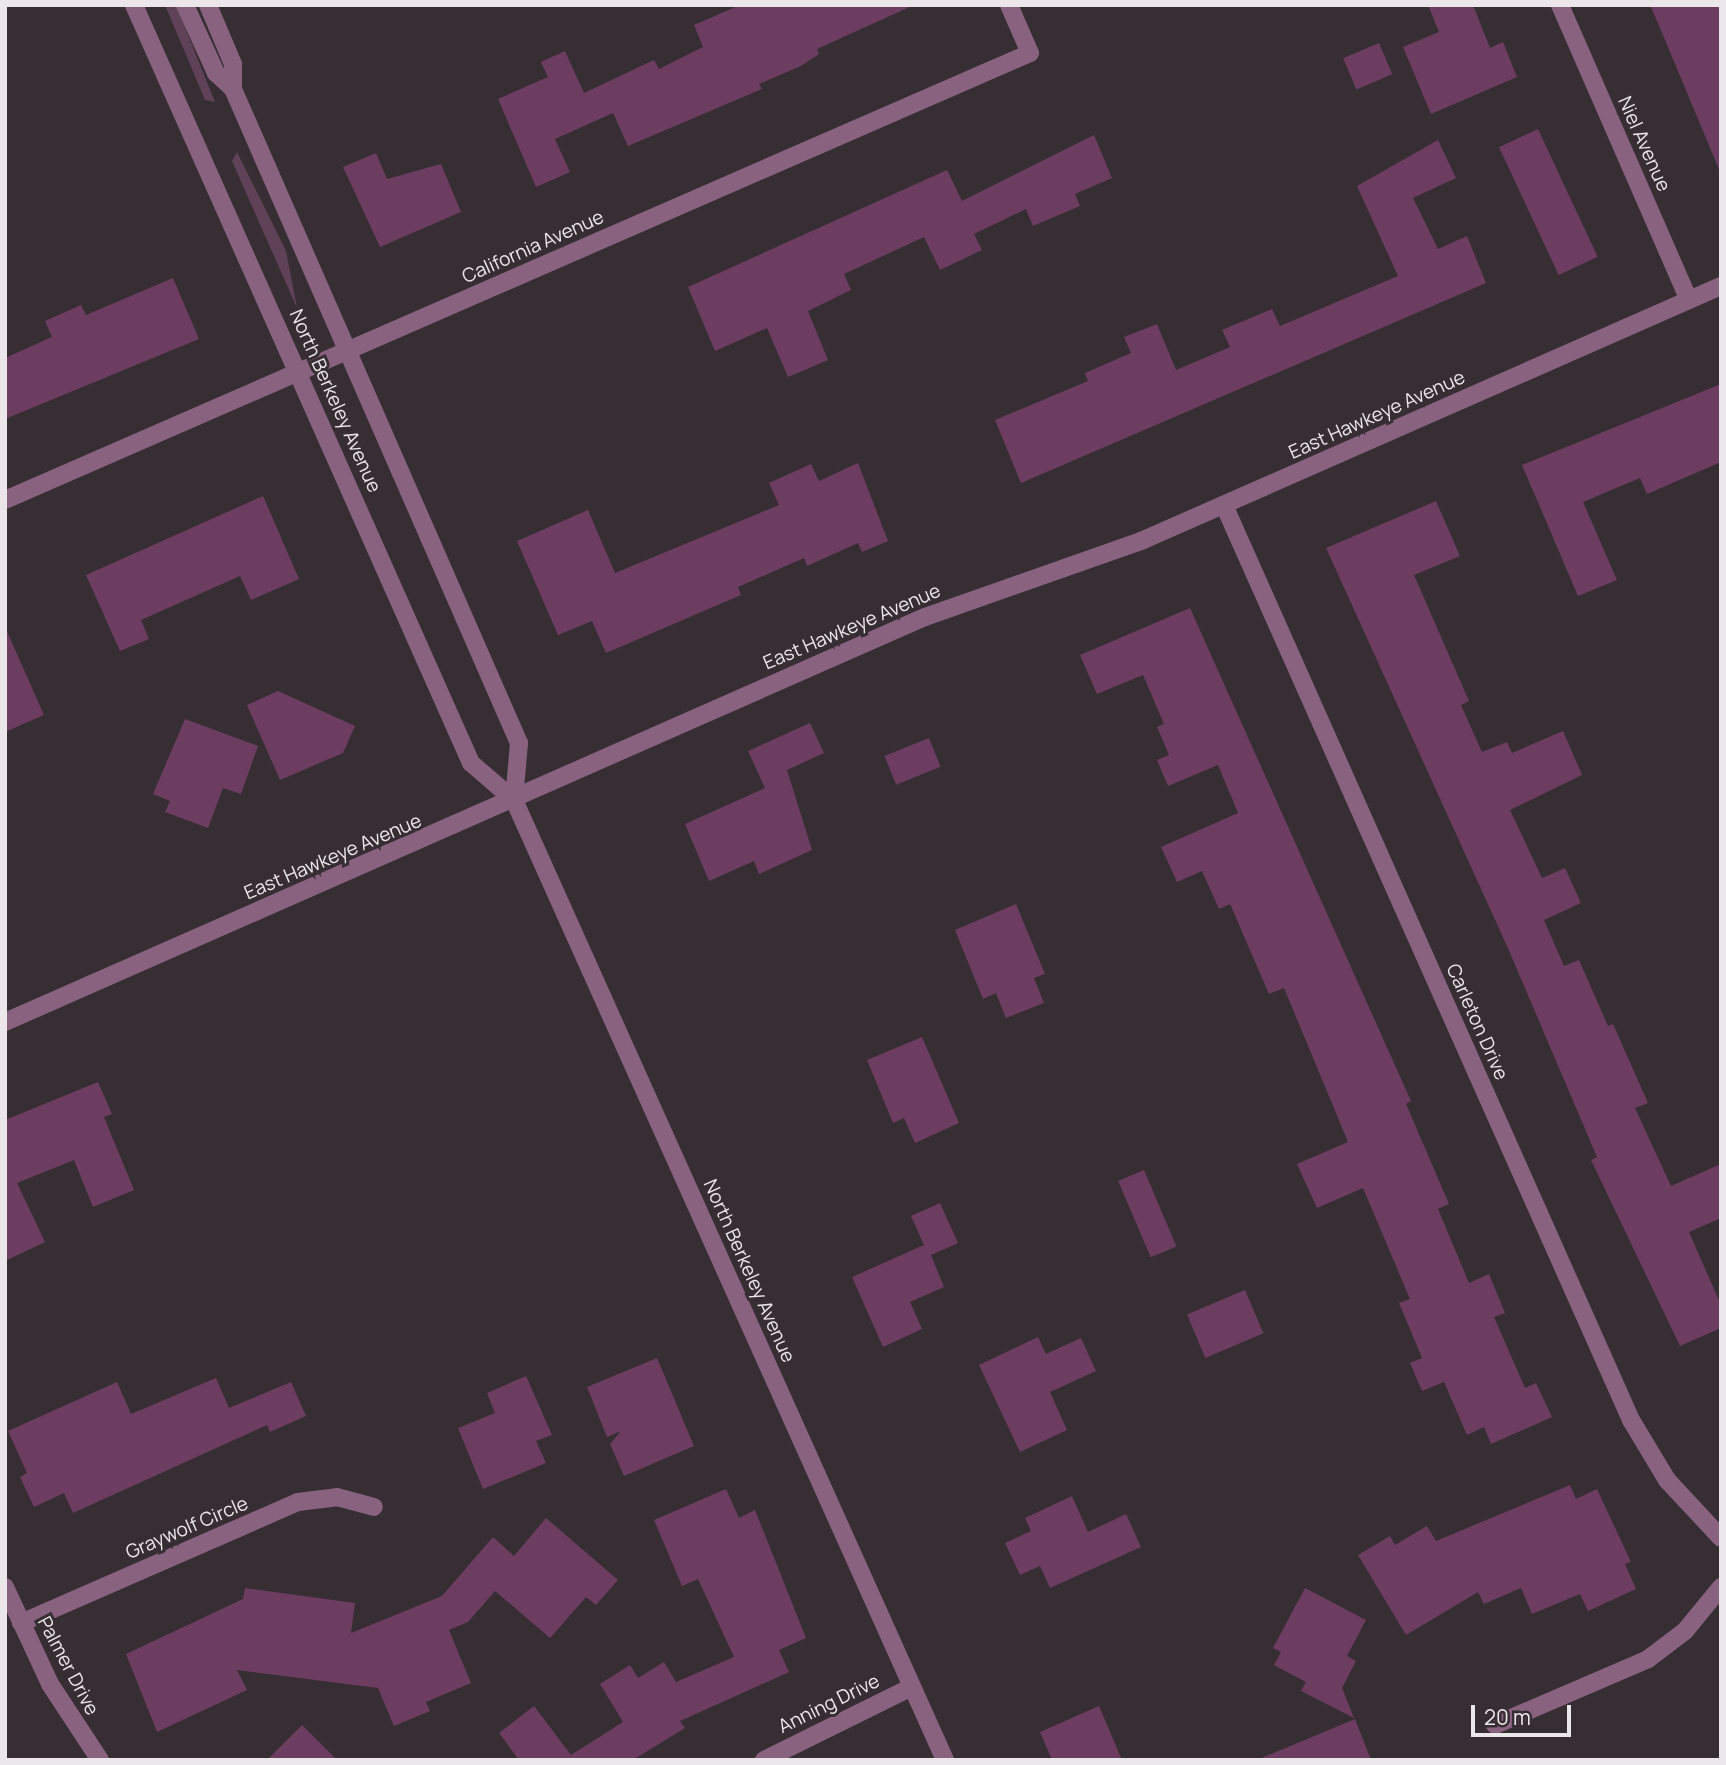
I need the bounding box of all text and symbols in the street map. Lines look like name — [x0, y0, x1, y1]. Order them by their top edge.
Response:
street label: Niel Avenue — [1613, 93, 1675, 195]
street label: California Avenue — [459, 206, 607, 288]
street label: North Berkeley Avenue — [284, 306, 386, 496]
street label: East Hawkeye Avenue — [1285, 366, 1469, 464]
street label: East Hawkeye Avenue — [760, 579, 944, 675]
street label: East Hawkeye Avenue — [241, 809, 425, 905]
street label: Carleton Drive — [1441, 960, 1513, 1084]
street label: North Berkeley Avenue — [698, 1176, 800, 1366]
street label: Graywolf Circle — [122, 1492, 252, 1564]
street label: Palmer Drive — [33, 1613, 103, 1719]
street label: Anning Drive — [775, 1670, 883, 1738]
scale bar — [1474, 1692, 1574, 1736]
text: 20 m — [1484, 1703, 1531, 1731]

